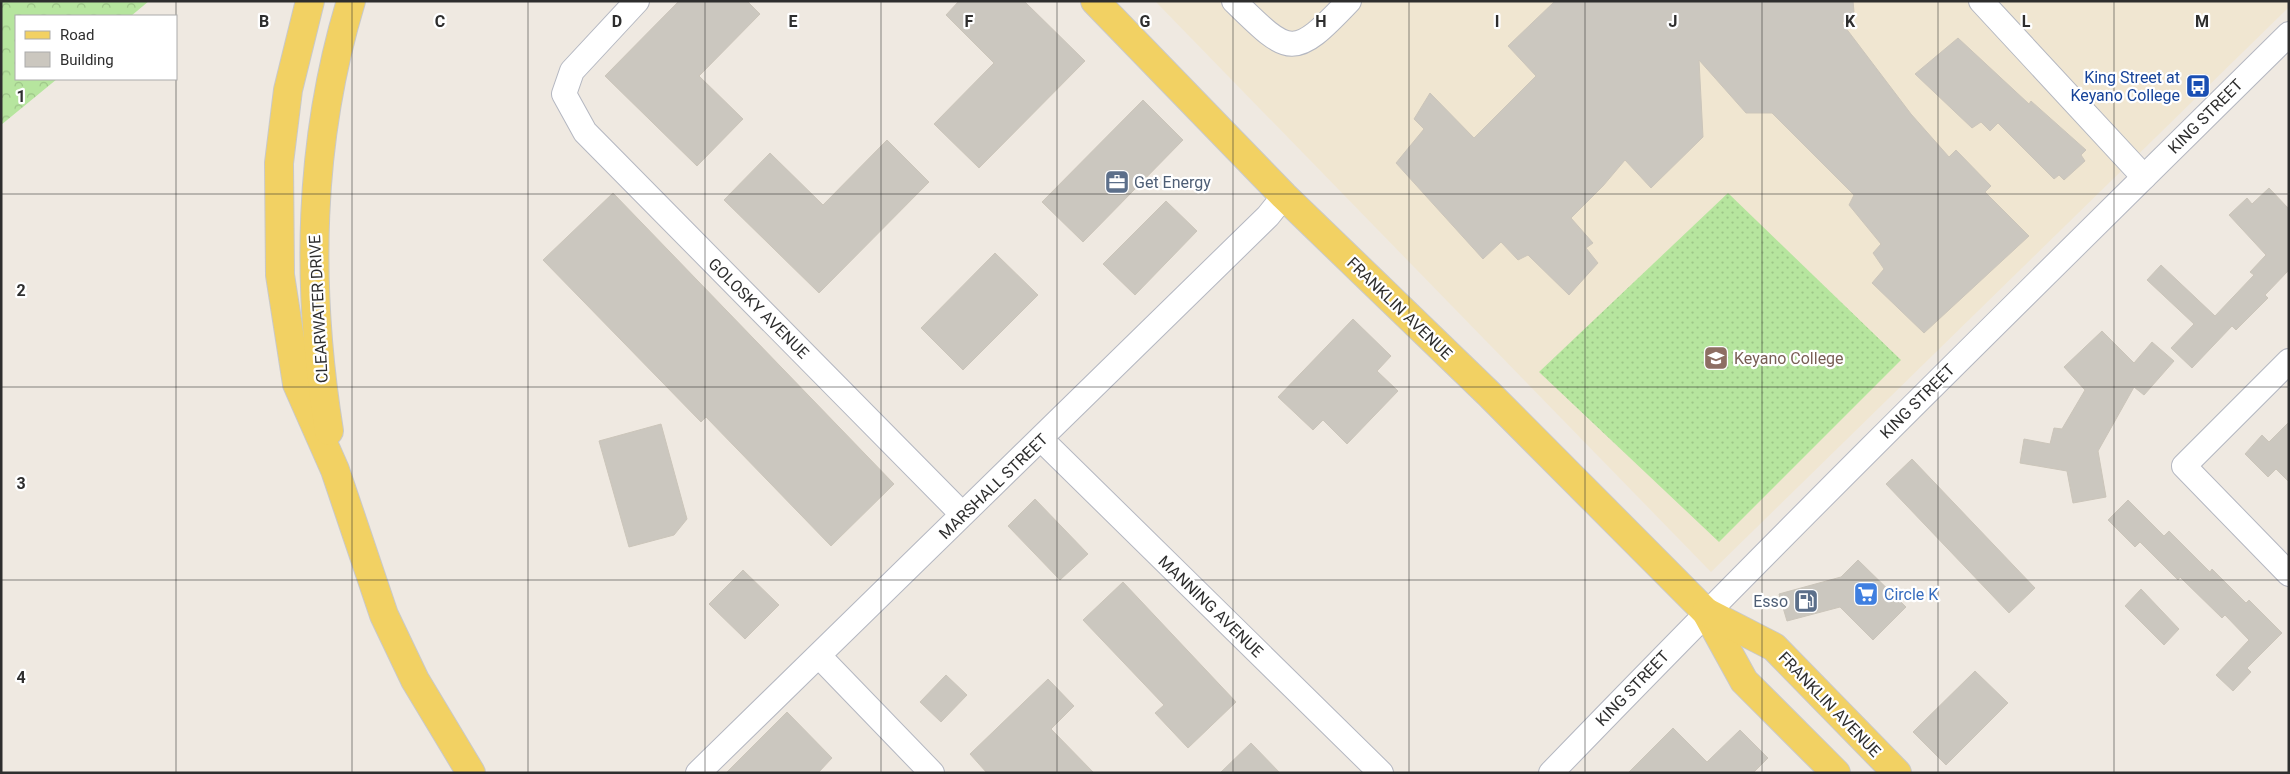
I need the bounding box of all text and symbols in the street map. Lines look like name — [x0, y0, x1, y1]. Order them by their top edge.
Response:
text: B — [259, 12, 269, 31]
text: C — [435, 12, 445, 31]
text: D — [612, 12, 622, 31]
text: E — [789, 12, 798, 31]
text: F — [965, 12, 974, 31]
text: G — [1140, 12, 1151, 31]
text: H — [1315, 12, 1327, 31]
text: I — [1495, 12, 1499, 31]
text: J — [1669, 12, 1677, 31]
text: K — [1845, 12, 1856, 31]
text: L — [2022, 12, 2031, 31]
text: M — [2195, 12, 2209, 31]
legend — [15, 15, 178, 80]
text: Road — [60, 26, 94, 44]
text: Building — [60, 51, 114, 69]
place label: King Street at Keyano College — [2070, 68, 2180, 105]
bus stop icon: King Street at Keyano College — [2185, 73, 2211, 99]
street label: KING STREET — [2164, 75, 2247, 158]
text: 1 — [16, 87, 26, 106]
office icon: Get Energy — [1104, 169, 1130, 195]
place label: Get Energy — [1134, 173, 1211, 192]
street label: CLEARWATER DRIVE — [305, 234, 332, 383]
street label: FRANKLIN AVENUE — [1343, 253, 1456, 363]
street label: GOLOSKY AVENUE — [705, 254, 813, 362]
text: 2 — [16, 281, 26, 300]
school or university icon: Keyano College — [1703, 345, 1729, 371]
place label: Keyano College — [1734, 349, 1844, 368]
street label: KING STREET — [1876, 360, 1959, 443]
street label: MARSHALL STREET — [935, 429, 1052, 543]
text: 3 — [16, 474, 26, 493]
street label: MANNING AVENUE — [1154, 552, 1267, 661]
supermarket icon: Circle K — [1853, 581, 1879, 607]
place label: Circle K — [1884, 585, 1939, 604]
fuel station icon: Esso — [1793, 588, 1819, 614]
place label: Esso — [1753, 592, 1788, 611]
street label: KING STREET — [1592, 646, 1673, 730]
street label: FRANKLIN AVENUE — [1775, 648, 1885, 761]
text: 4 — [16, 668, 26, 687]

